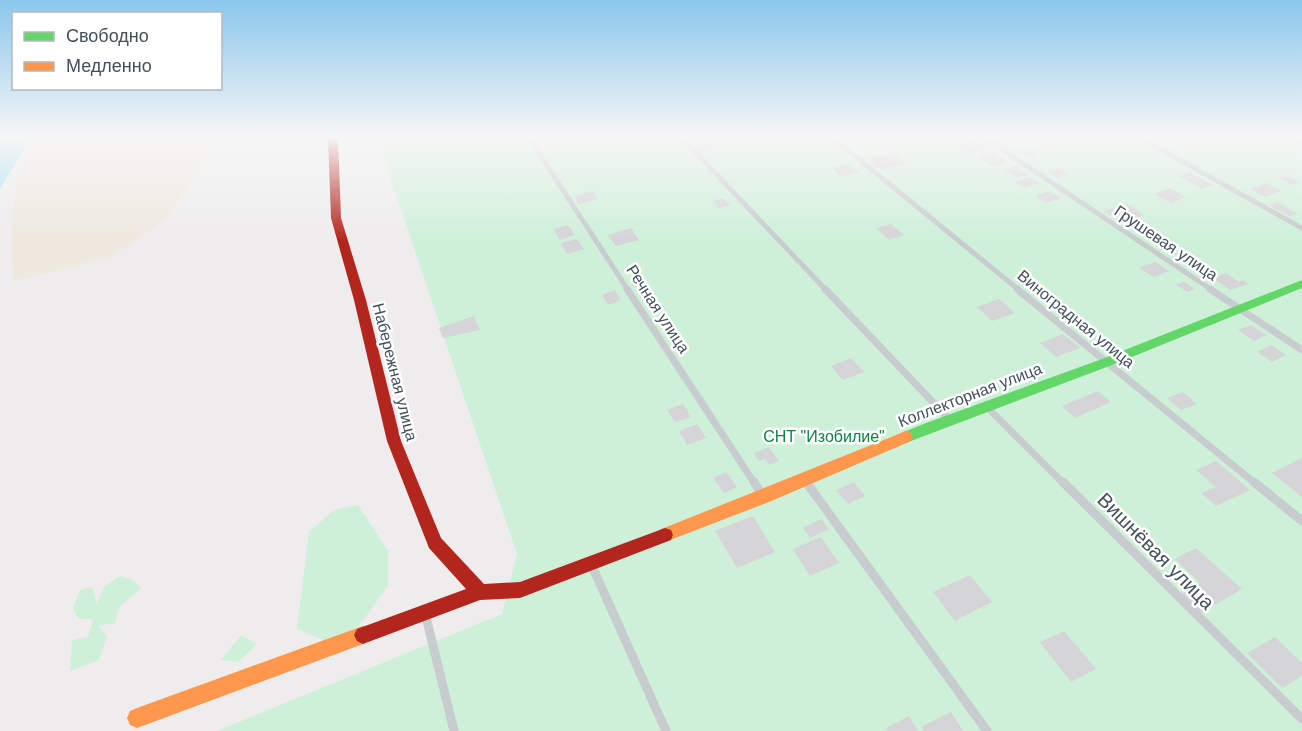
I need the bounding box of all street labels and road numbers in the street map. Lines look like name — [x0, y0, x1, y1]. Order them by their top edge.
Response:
street label: Грушевая улица — [1111, 202, 1221, 284]
street label: Речная улица — [623, 262, 693, 356]
street label: Виноградная улица — [1014, 267, 1138, 371]
street label: Набережная улица — [370, 301, 420, 443]
street label: Коллекторная улица — [896, 360, 1044, 430]
street label: Вишнёвая улица — [1093, 488, 1219, 614]

